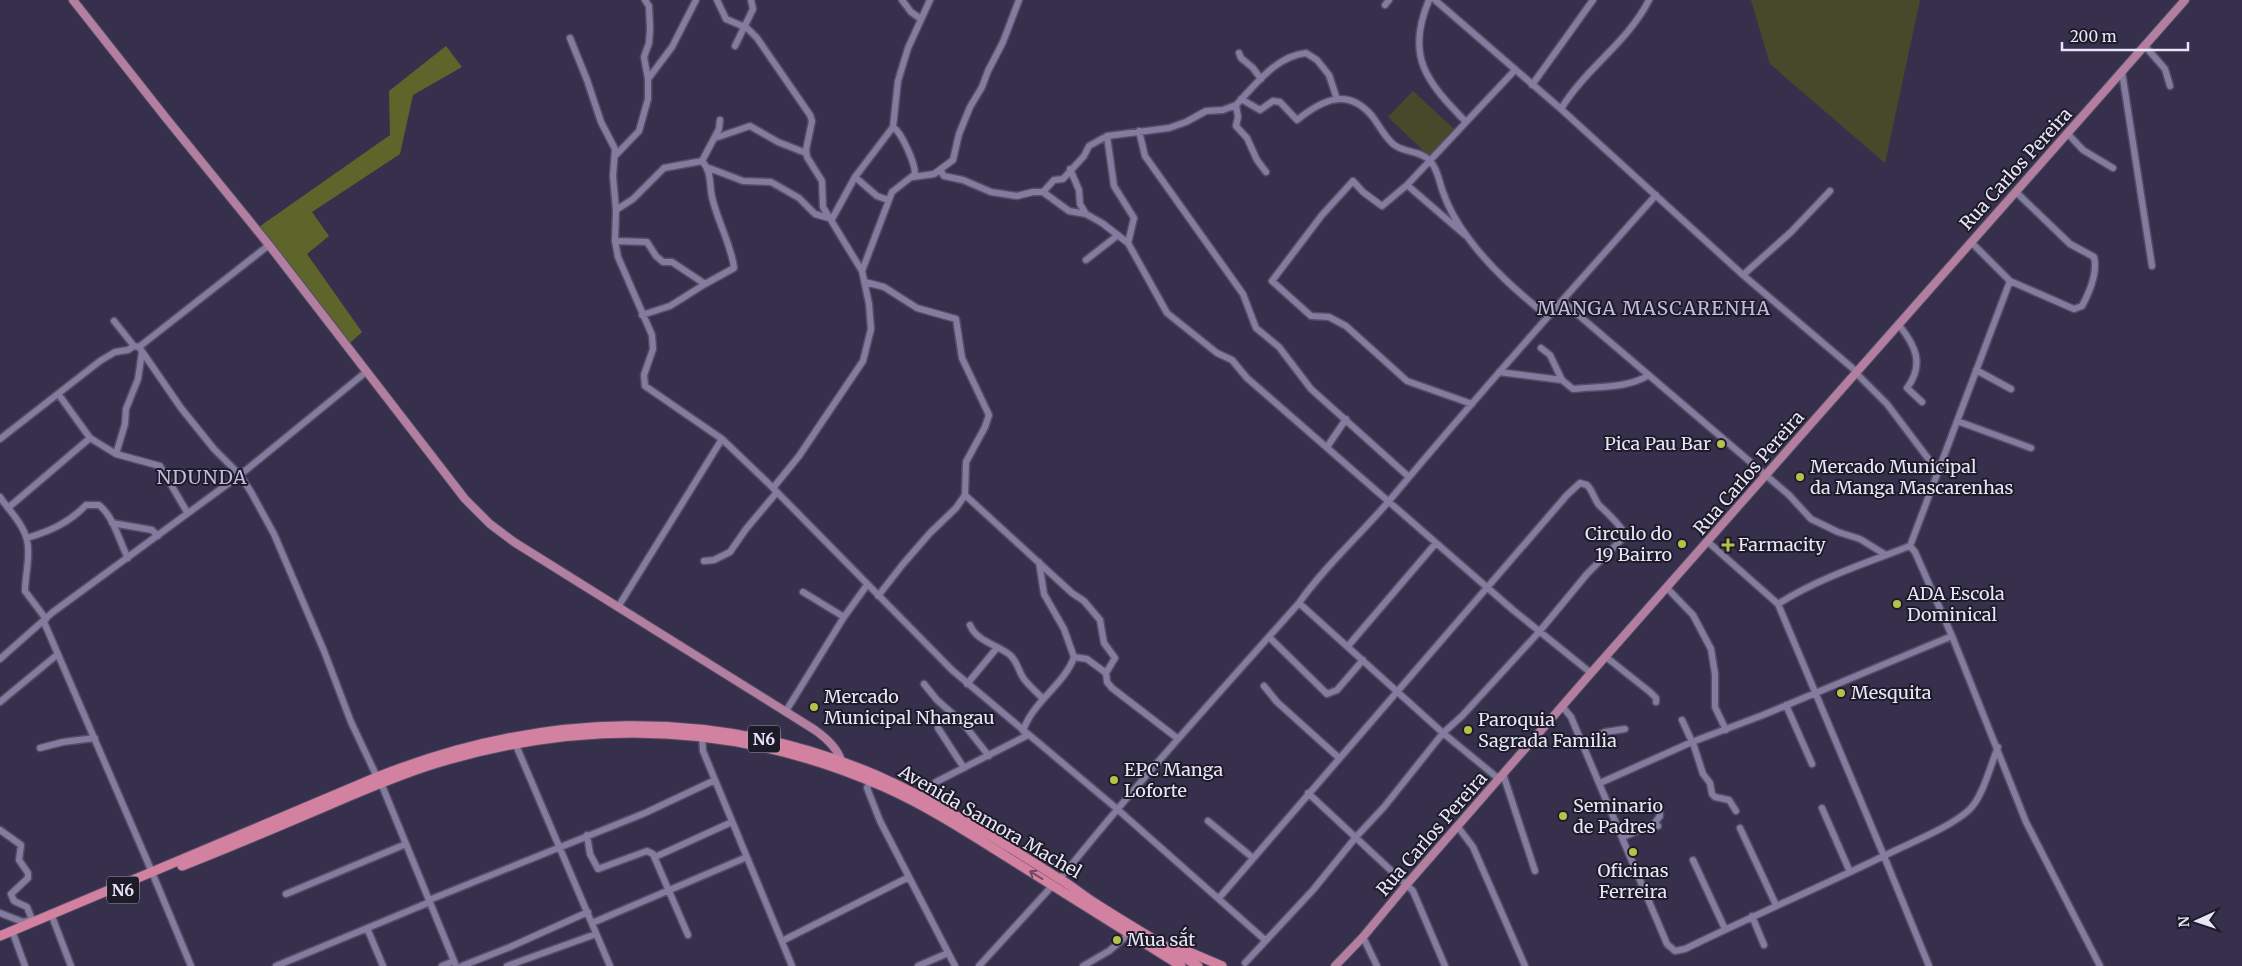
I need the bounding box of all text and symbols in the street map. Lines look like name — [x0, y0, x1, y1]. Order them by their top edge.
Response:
scale bar — [2062, 20, 2188, 52]
text: 200 m — [2070, 27, 2117, 46]
street label: Rua Carlos Pereira — [1955, 102, 2077, 235]
district label: MANGA MASCARENHA — [1537, 296, 1771, 320]
street label: Rua Carlos Pereira — [1688, 406, 1809, 539]
place label: Pica Pau Bar — [1604, 432, 1711, 455]
marker: Pica Pau Bar — [1715, 438, 1727, 450]
place label: Mercado Municipal da Manga Mascarenhas — [1810, 455, 2014, 499]
district label: NDUNDA — [156, 465, 248, 489]
marker: Mercado Municipal da Manga Mascarenhas — [1794, 471, 1806, 483]
place label: Circulo do 19 Bairro — [1585, 522, 1672, 566]
place label: Farmacity — [1738, 533, 1826, 556]
marker: Circulo do 19 Bairro — [1676, 538, 1688, 550]
marker: Farmacity — [1722, 539, 1734, 551]
place label: ADA Escola Dominical — [1906, 582, 2005, 626]
marker: ADA Escola Dominical — [1891, 598, 1903, 610]
place label: Mesquita — [1851, 681, 1932, 704]
place label: Mercado Municipal Nhangau — [824, 685, 995, 729]
marker: Mesquita — [1835, 687, 1847, 699]
marker: Mercado Municipal Nhangau — [808, 701, 820, 713]
place label: Paroquia Sagrada Familia — [1478, 708, 1617, 752]
marker: Paroquia Sagrada Familia — [1462, 724, 1474, 736]
road number: N6 — [748, 726, 780, 752]
place label: EPC Manga Loforte — [1124, 758, 1223, 802]
street label: Avenida Samora Machel — [894, 759, 1086, 884]
street label: Rua Carlos Pereira — [1371, 767, 1492, 900]
marker: EPC Manga Loforte — [1108, 774, 1120, 786]
place label: Seminario de Padres — [1573, 794, 1663, 838]
marker: Seminario de Padres — [1557, 810, 1569, 822]
marker: Oficinas Ferreira — [1627, 846, 1639, 858]
place label: Oficinas Ferreira — [1597, 859, 1669, 903]
one-way arrow — [1030, 870, 1044, 880]
road number: N6 — [107, 876, 139, 904]
north arrow — [2172, 896, 2222, 946]
text: N — [2175, 916, 2193, 928]
place label: Mua sắt — [1127, 926, 1195, 951]
marker: Mua sắt — [1111, 934, 1123, 946]

